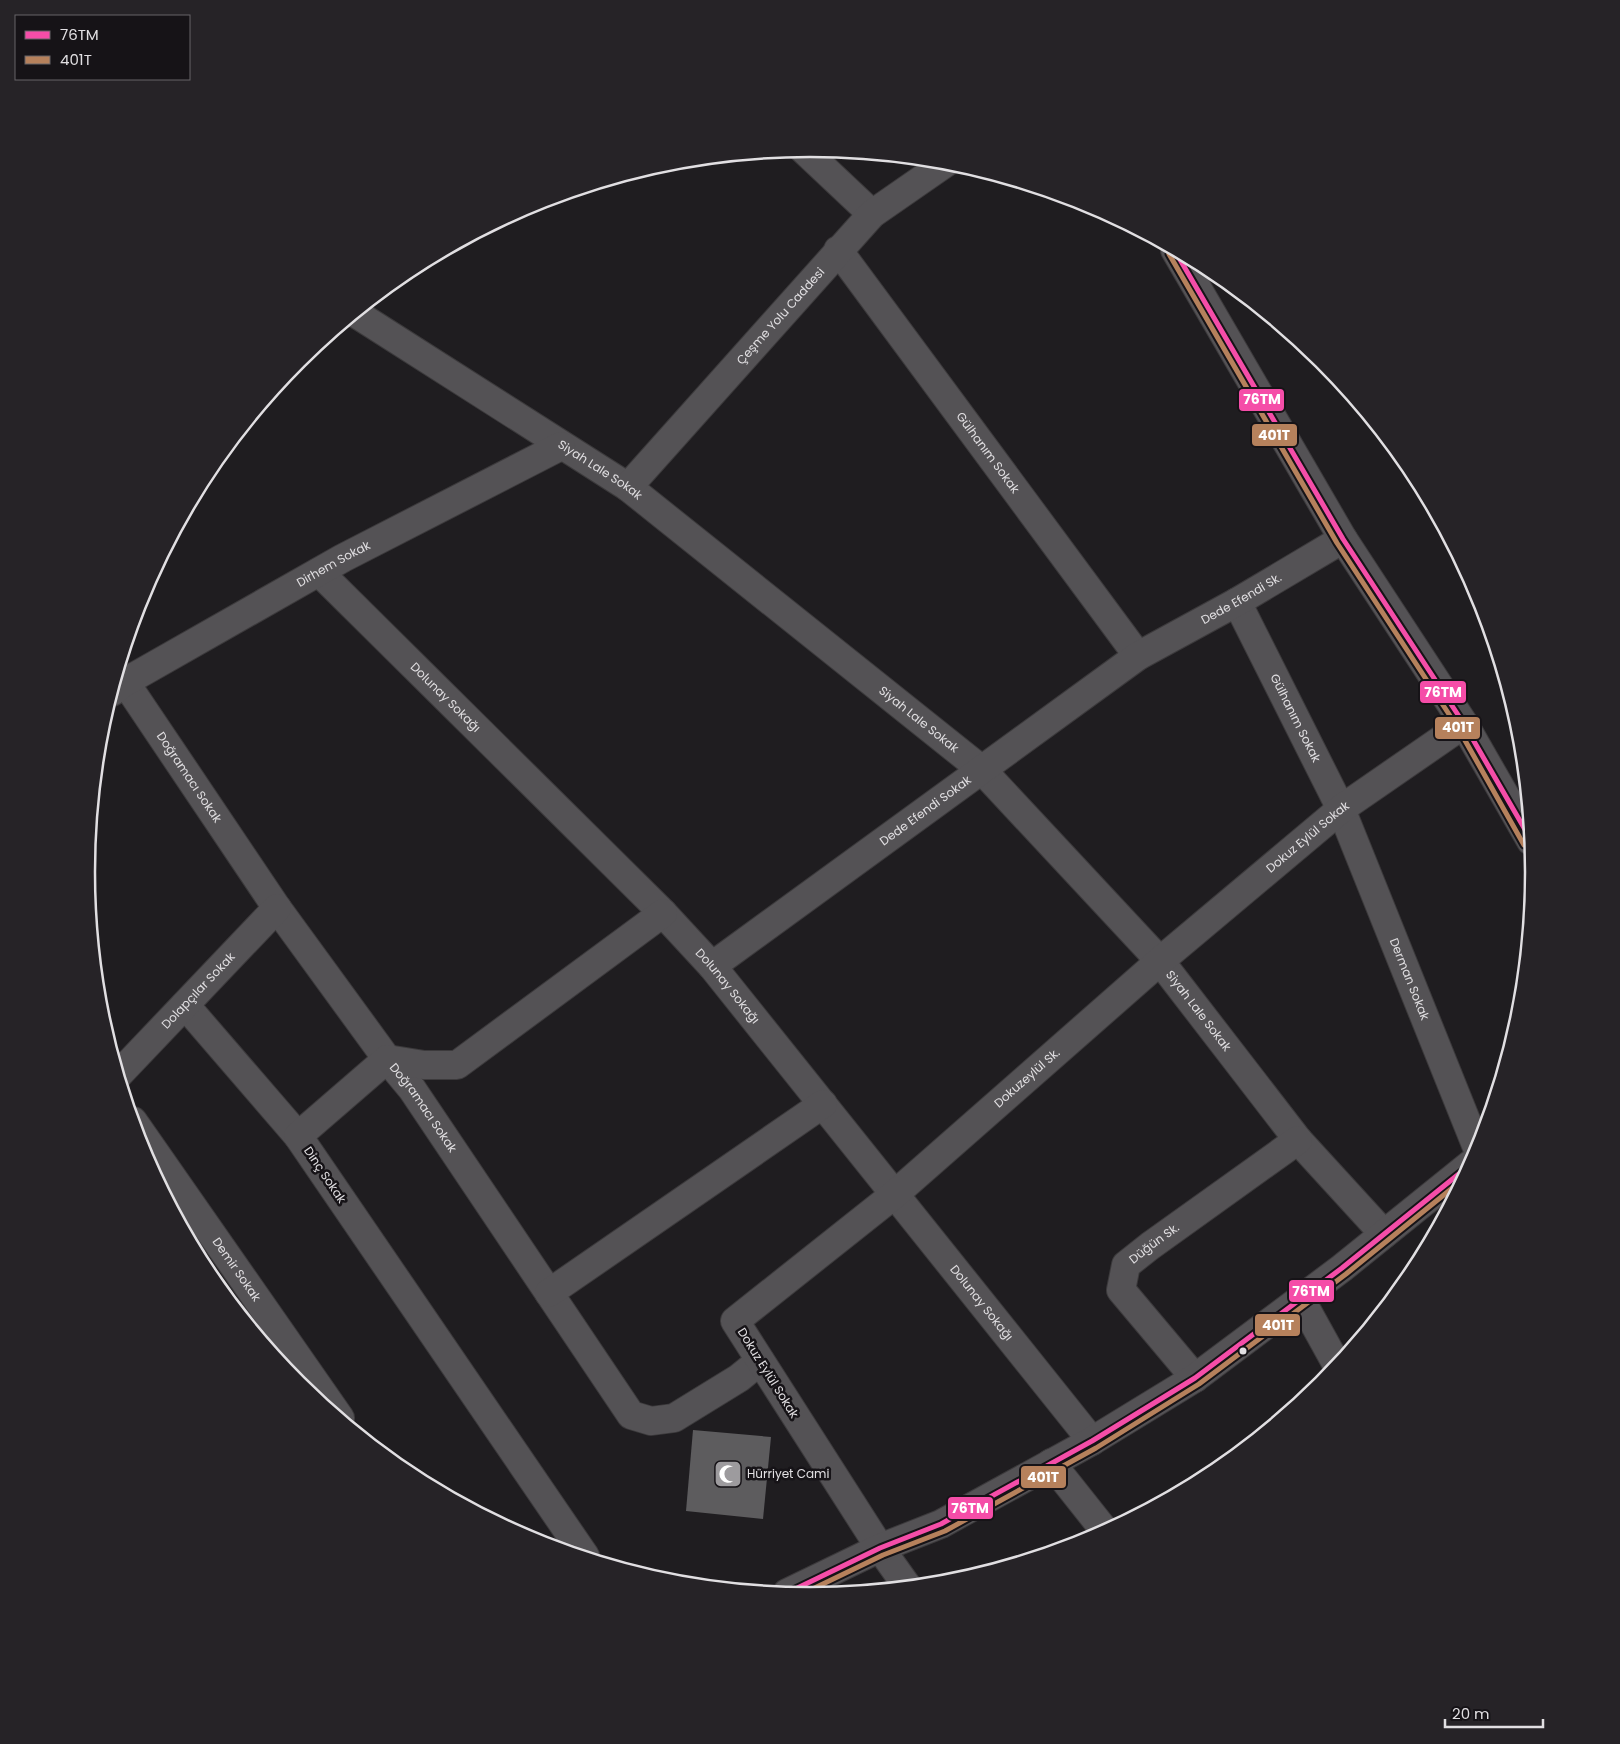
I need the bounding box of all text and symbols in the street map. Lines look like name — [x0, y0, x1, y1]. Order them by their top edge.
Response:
legend — [15, 15, 190, 80]
text: 76TM — [60, 24, 99, 45]
text: 401T — [60, 49, 92, 70]
street label: Çeşme Yolu Caddesi — [732, 264, 828, 368]
line badge: 76TM — [1238, 388, 1285, 412]
text: 76TM — [1243, 389, 1281, 409]
street label: Gülhanım Sokak — [952, 408, 1024, 497]
line badge: 401T — [1251, 423, 1298, 447]
text: 401T — [1258, 425, 1290, 445]
street label: Siyah Lale Sokak — [555, 435, 647, 504]
street label: Dirhem Sokak — [293, 536, 374, 591]
street label: Dede Efendi Sk. — [1198, 569, 1284, 628]
street label: Dolunay Sokağı — [407, 658, 485, 736]
street label: Gülhanım Sokak — [1266, 671, 1326, 766]
line badge: 76TM — [1419, 680, 1467, 704]
street label: Siyah Lale Sokak — [876, 682, 963, 757]
text: 76TM — [1424, 682, 1462, 702]
line badge: 401T — [1434, 716, 1481, 740]
text: 401T — [1442, 717, 1474, 737]
street label: Doğramacı Sokak — [153, 728, 227, 827]
street label: Dede Efendi Sokak — [876, 771, 975, 849]
street label: Dokuz Eylül Sokak — [1262, 796, 1353, 876]
street label: Derman Sokak — [1386, 935, 1434, 1023]
street label: Dolunay Sokağı — [692, 945, 764, 1027]
street label: Dolapçılar Sokak — [157, 948, 239, 1032]
street label: Siyah Lale Sokak — [1162, 967, 1236, 1055]
street label: Dokuzeylül Sk. — [990, 1044, 1063, 1111]
street label: Doğramacı Sokak — [386, 1059, 462, 1156]
street label: Dinç Sokak — [300, 1143, 351, 1207]
street label: Düğün Sk. — [1125, 1219, 1182, 1267]
street label: Demir Sokak — [209, 1234, 266, 1305]
street label: Dolunay Sokağı — [946, 1261, 1018, 1344]
line badge: 76TM — [1288, 1279, 1335, 1303]
text: 76TM — [1292, 1281, 1330, 1301]
line badge: 401T — [1254, 1313, 1301, 1337]
text: 401T — [1262, 1315, 1294, 1335]
street label: Dokuz Eylül Sokak — [734, 1324, 804, 1422]
unlabelled marker — [1238, 1346, 1248, 1356]
mosque icon: Hürriyet Cami — [713, 1459, 743, 1489]
place label: Hürriyet Cami — [747, 1465, 829, 1482]
line badge: 401T — [1020, 1465, 1067, 1489]
text: 401T — [1027, 1467, 1059, 1487]
line badge: 76TM — [947, 1496, 994, 1520]
text: 76TM — [951, 1498, 989, 1518]
scale bar — [1445, 1696, 1542, 1728]
text: 20 m — [1452, 1703, 1490, 1724]

